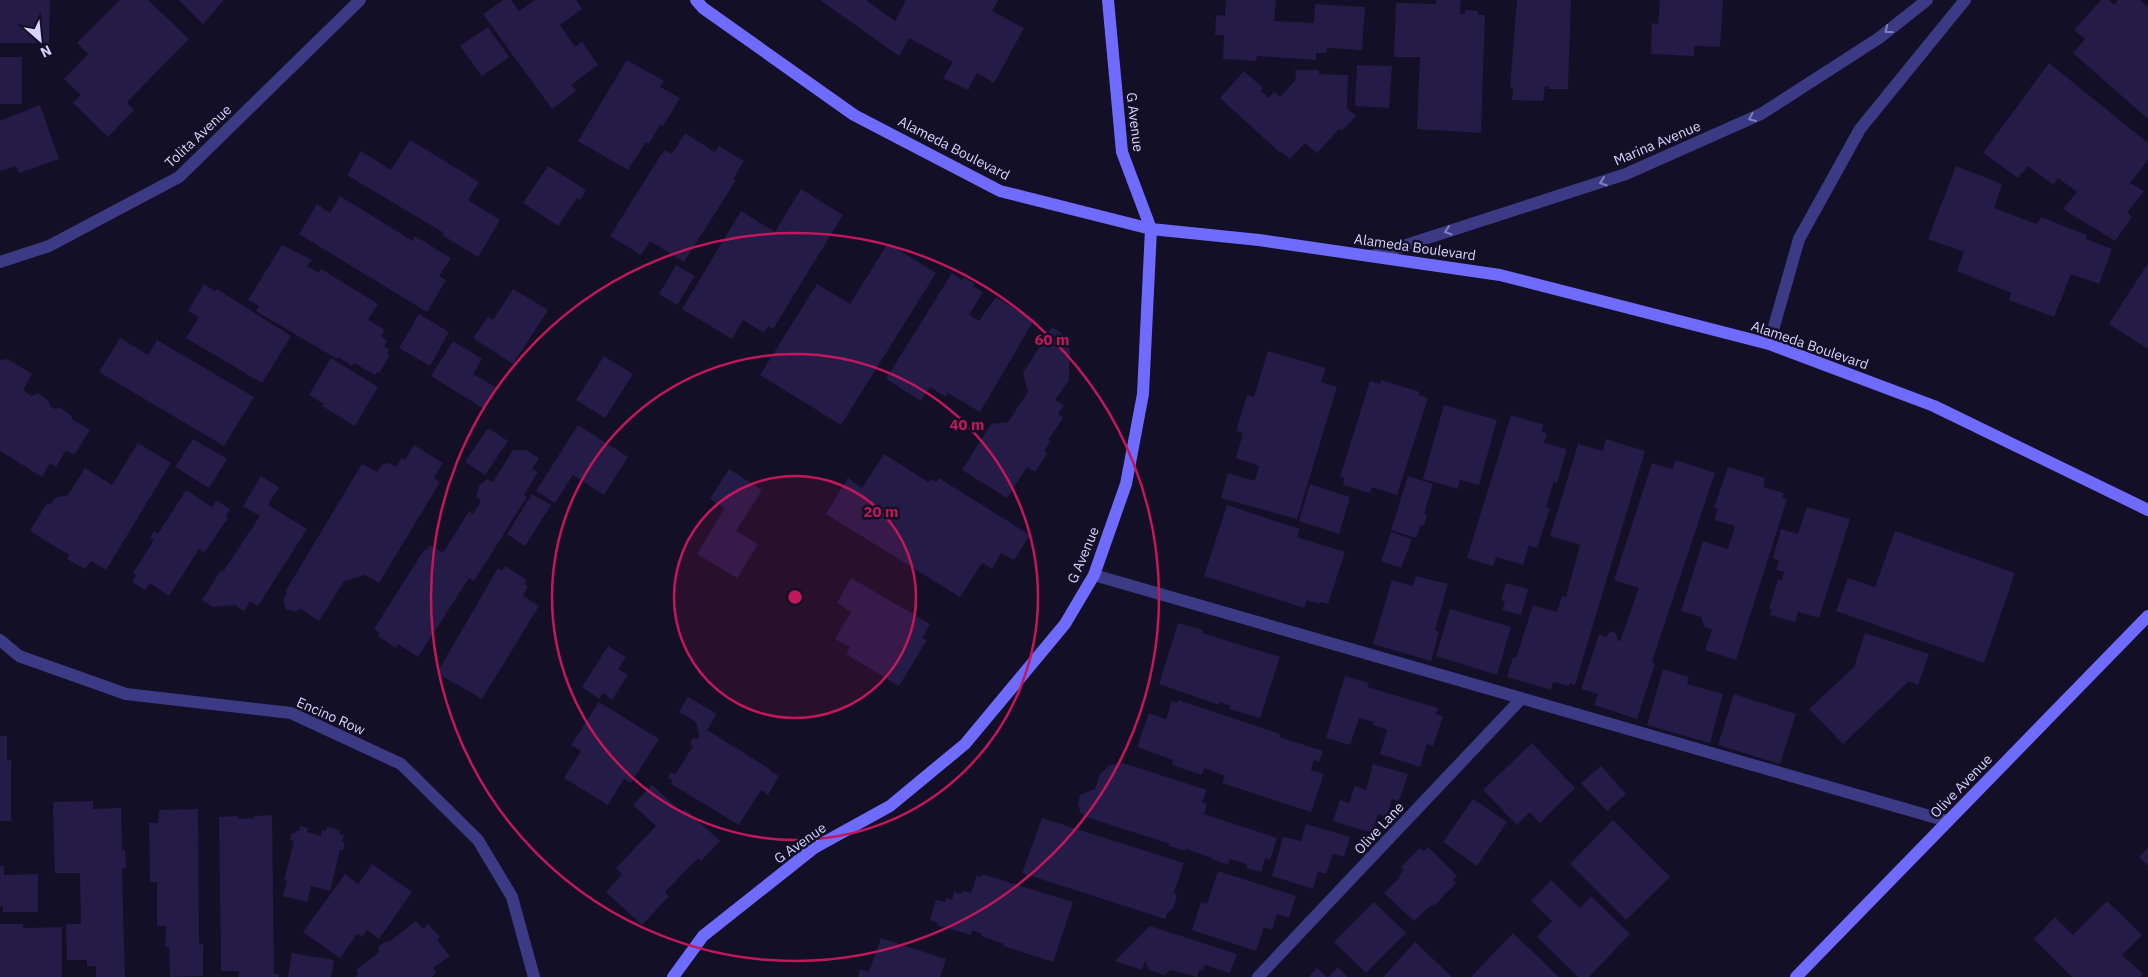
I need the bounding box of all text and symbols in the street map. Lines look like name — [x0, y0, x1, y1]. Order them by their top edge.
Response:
north arrow — [15, 15, 65, 65]
one-way arrow — [1885, 25, 1894, 34]
text: N — [37, 41, 55, 62]
street label: G Avenue — [1122, 91, 1148, 153]
street label: Tolita Avenue — [161, 100, 235, 171]
street label: Alameda Boulevard — [895, 112, 1013, 184]
one-way arrow — [1748, 112, 1757, 123]
street label: Marina Avenue — [1611, 116, 1704, 169]
one-way arrow — [1599, 176, 1607, 186]
one-way arrow — [1444, 226, 1453, 236]
street label: Alameda Boulevard — [1353, 230, 1477, 264]
street label: Alameda Boulevard — [1749, 317, 1871, 373]
text: 60 m — [1035, 330, 1069, 349]
text: 40 m — [950, 415, 984, 434]
text: 20 m — [864, 502, 898, 521]
street label: G Avenue — [1063, 524, 1103, 586]
centre of rings — [786, 588, 804, 606]
street label: Encino Row — [294, 693, 368, 739]
street label: Olive Avenue — [1926, 750, 1996, 822]
street label: Olive Lane — [1350, 798, 1408, 858]
street label: G Avenue — [770, 818, 830, 868]

